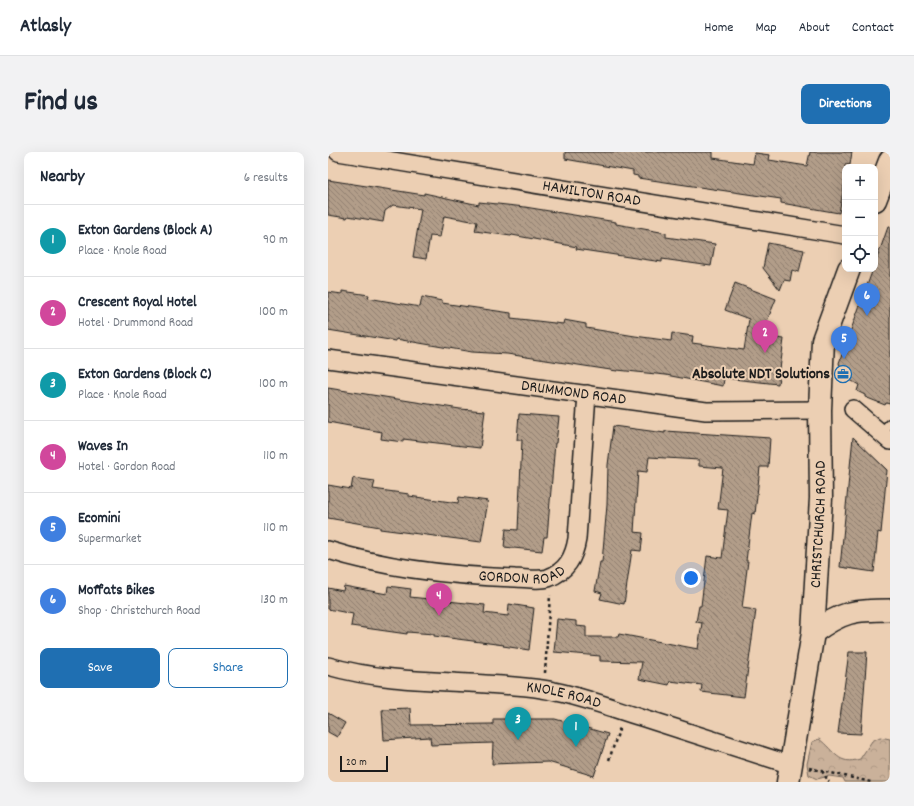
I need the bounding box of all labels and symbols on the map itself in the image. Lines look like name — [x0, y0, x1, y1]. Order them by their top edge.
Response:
street label: HAMILTON ROAD — [541, 174, 642, 213]
pin: 6 — [854, 283, 880, 316]
pin: 2 — [752, 320, 778, 353]
pin: 5 — [831, 326, 857, 359]
place label: Absolute NDT Solutions — [692, 363, 830, 386]
office icon: Absolute NDT Solutions — [833, 364, 853, 384]
street label: DRUMMOND ROAD — [520, 374, 628, 411]
street label: CHRISTCHURCH ROAD — [804, 460, 833, 589]
street label: GORDON ROAD — [478, 560, 571, 591]
your location — [681, 568, 701, 588]
pin: 4 — [426, 583, 452, 616]
street label: KNOLE ROAD — [525, 676, 604, 715]
pin: 3 — [505, 707, 531, 740]
pin: 1 — [563, 714, 589, 747]
scale bar — [340, 754, 388, 773]

